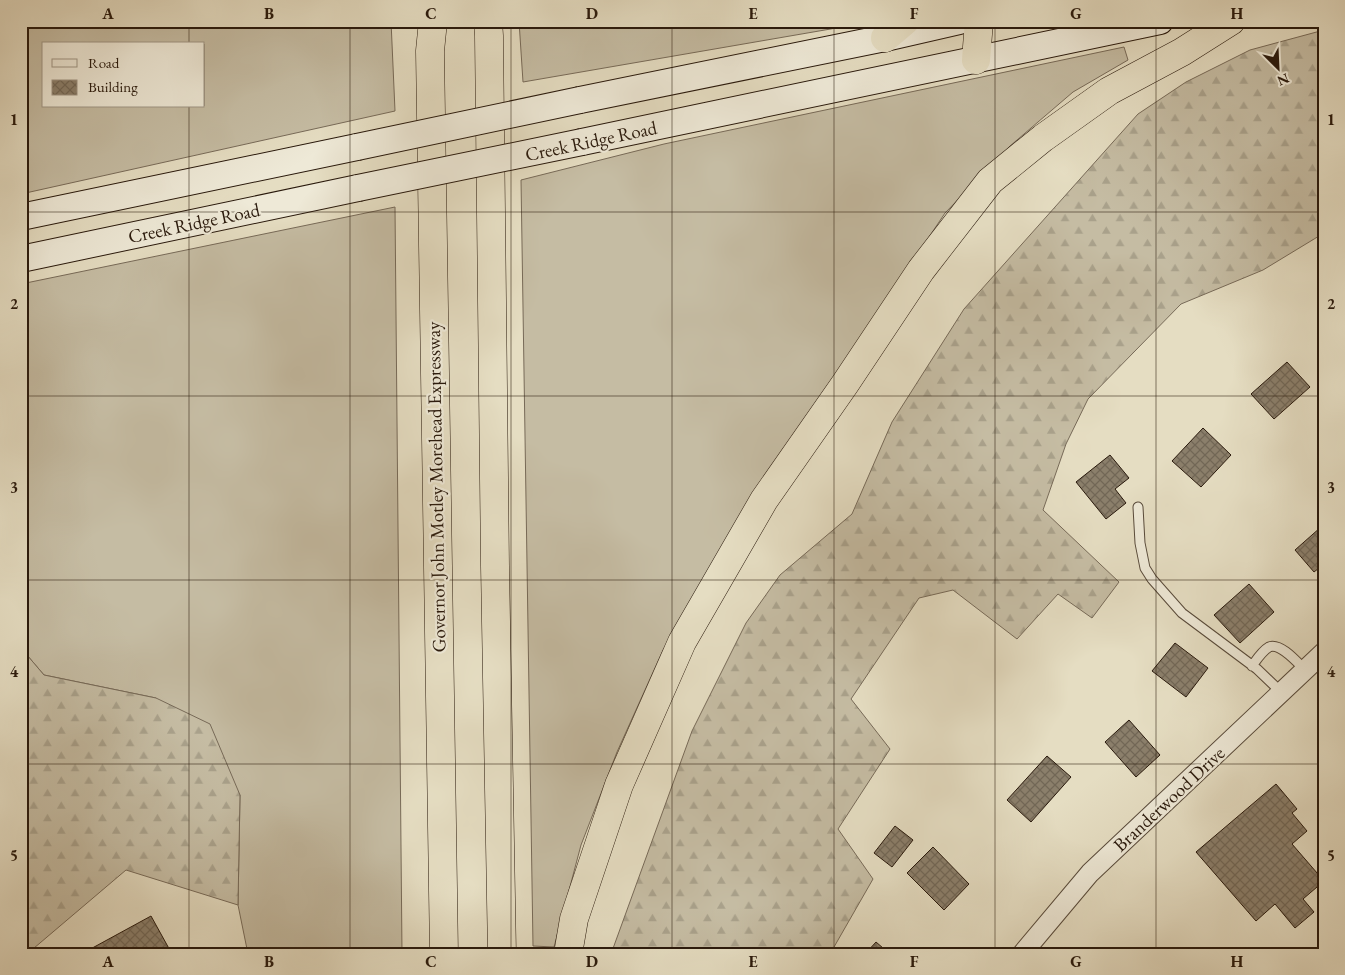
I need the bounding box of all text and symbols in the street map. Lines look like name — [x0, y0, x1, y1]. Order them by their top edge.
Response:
text: A — [101, 3, 114, 24]
text: B — [264, 3, 274, 24]
text: C — [425, 3, 437, 24]
text: D — [586, 3, 598, 24]
text: E — [748, 3, 758, 24]
text: F — [910, 3, 919, 24]
text: G — [1070, 3, 1082, 24]
text: H — [1231, 3, 1244, 24]
legend — [42, 42, 205, 108]
north arrow — [1252, 42, 1302, 92]
text: Road — [88, 53, 120, 72]
text: N — [1274, 69, 1292, 91]
text: Building — [88, 77, 138, 96]
text: 1 — [10, 109, 18, 130]
text: 1 — [1327, 109, 1335, 130]
street label: Creek Ridge Road — [523, 115, 660, 167]
street label: Creek Ridge Road — [126, 197, 263, 249]
text: 2 — [10, 293, 19, 314]
text: 2 — [1327, 293, 1336, 314]
street label: Governor John Motley Morehead Expressway — [421, 321, 451, 653]
text: 3 — [10, 477, 18, 498]
text: 3 — [1327, 477, 1335, 498]
text: 4 — [10, 661, 19, 682]
text: 4 — [1327, 661, 1336, 682]
street label: Branderwood Drive — [1108, 741, 1230, 857]
text: 5 — [10, 845, 18, 866]
text: 5 — [1327, 845, 1335, 866]
text: A — [101, 951, 114, 972]
text: B — [264, 951, 274, 972]
text: C — [425, 951, 437, 972]
text: D — [586, 951, 598, 972]
text: E — [748, 951, 758, 972]
text: F — [910, 951, 919, 972]
text: G — [1070, 951, 1082, 972]
text: H — [1231, 951, 1244, 972]

